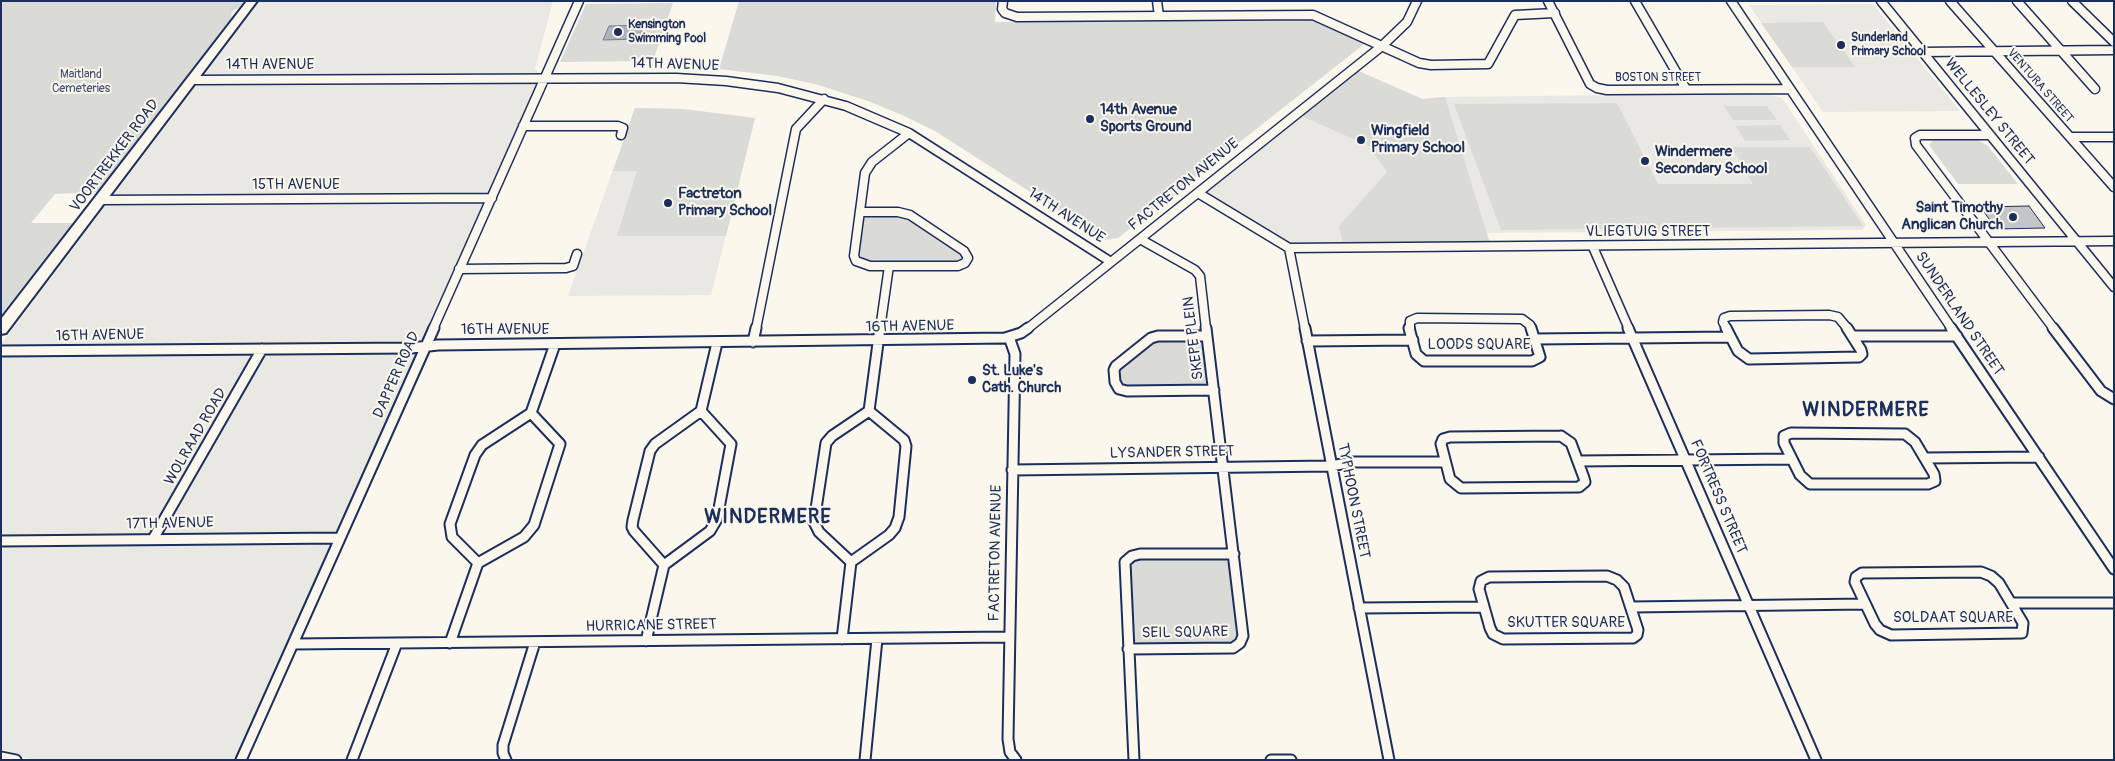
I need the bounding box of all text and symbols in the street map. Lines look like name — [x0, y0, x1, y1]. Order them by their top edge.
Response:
place label: Kensington Swimming Pool — [628, 18, 706, 46]
marker: Kensington Swimming Pool — [612, 26, 624, 38]
place label: Sunderland Primary School — [1851, 31, 1926, 59]
marker: Sunderland Primary School — [1835, 39, 1847, 51]
street label: VENTURA STREET — [2004, 46, 2076, 126]
street label: 14TH AVENUE — [631, 54, 719, 76]
street label: WELLESLEY STREET — [1940, 55, 2038, 169]
street label: 14TH AVENUE — [226, 56, 314, 74]
park label: Maitland Cemeteries — [52, 68, 110, 96]
street label: BOSTON STREET — [1615, 71, 1701, 85]
street label: VOORTREKKER ROAD — [67, 96, 163, 216]
place label: 14th Avenue Sports Ground — [1100, 101, 1192, 136]
marker: 14th Avenue Sports Ground — [1084, 113, 1096, 125]
place label: Wingfield Primary School — [1371, 122, 1465, 157]
marker: Wingfield Primary School — [1355, 134, 1367, 146]
street label: FACTRETON AVENUE — [1125, 135, 1243, 235]
place label: Windermere Secondary School — [1655, 143, 1768, 178]
marker: Windermere Secondary School — [1639, 155, 1651, 167]
street label: 15TH AVENUE — [252, 176, 340, 194]
street label: 14TH AVENUE — [1024, 184, 1108, 248]
place label: Factreton Primary School — [678, 185, 772, 220]
marker: Factreton Primary School — [662, 197, 674, 209]
place label: Saint Timothy Anglican Church — [1901, 199, 2003, 234]
marker: Saint Timothy Anglican Church — [2007, 211, 2019, 223]
street label: VLIEGTUIG STREET — [1586, 223, 1710, 241]
street label: SUNDERLAND STREET — [1911, 249, 2007, 379]
street label: SKEPE PLEIN — [1180, 295, 1208, 381]
street label: 16TH AVENUE — [866, 317, 954, 337]
street label: 16TH AVENUE — [461, 321, 549, 339]
street label: 16TH AVENUE — [56, 326, 144, 346]
street label: DAPPER ROAD — [370, 329, 424, 421]
street label: LOODS SQUARE — [1428, 336, 1530, 354]
place label: St. Luke's Cath. Church — [982, 362, 1061, 397]
marker: St. Luke's Cath. Church — [966, 374, 978, 386]
street label: WOLRAAD ROAD — [161, 385, 231, 489]
district label: WINDERMERE — [1801, 399, 1931, 423]
street label: FORTRESS STREET — [1686, 437, 1750, 557]
street label: TYPHOON STREET — [1333, 442, 1373, 560]
street label: LYSANDER STREET — [1110, 443, 1234, 463]
street label: FACTRETON AVENUE — [986, 484, 1006, 622]
district label: WINDERMERE — [703, 506, 833, 530]
street label: 17TH AVENUE — [126, 514, 214, 534]
street label: SOLDAAT SQUARE — [1893, 609, 2013, 627]
street label: SKUTTER SQUARE — [1507, 614, 1625, 632]
street label: HURRICANE STREET — [585, 616, 717, 636]
street label: SEIL SQUARE — [1142, 623, 1228, 643]

